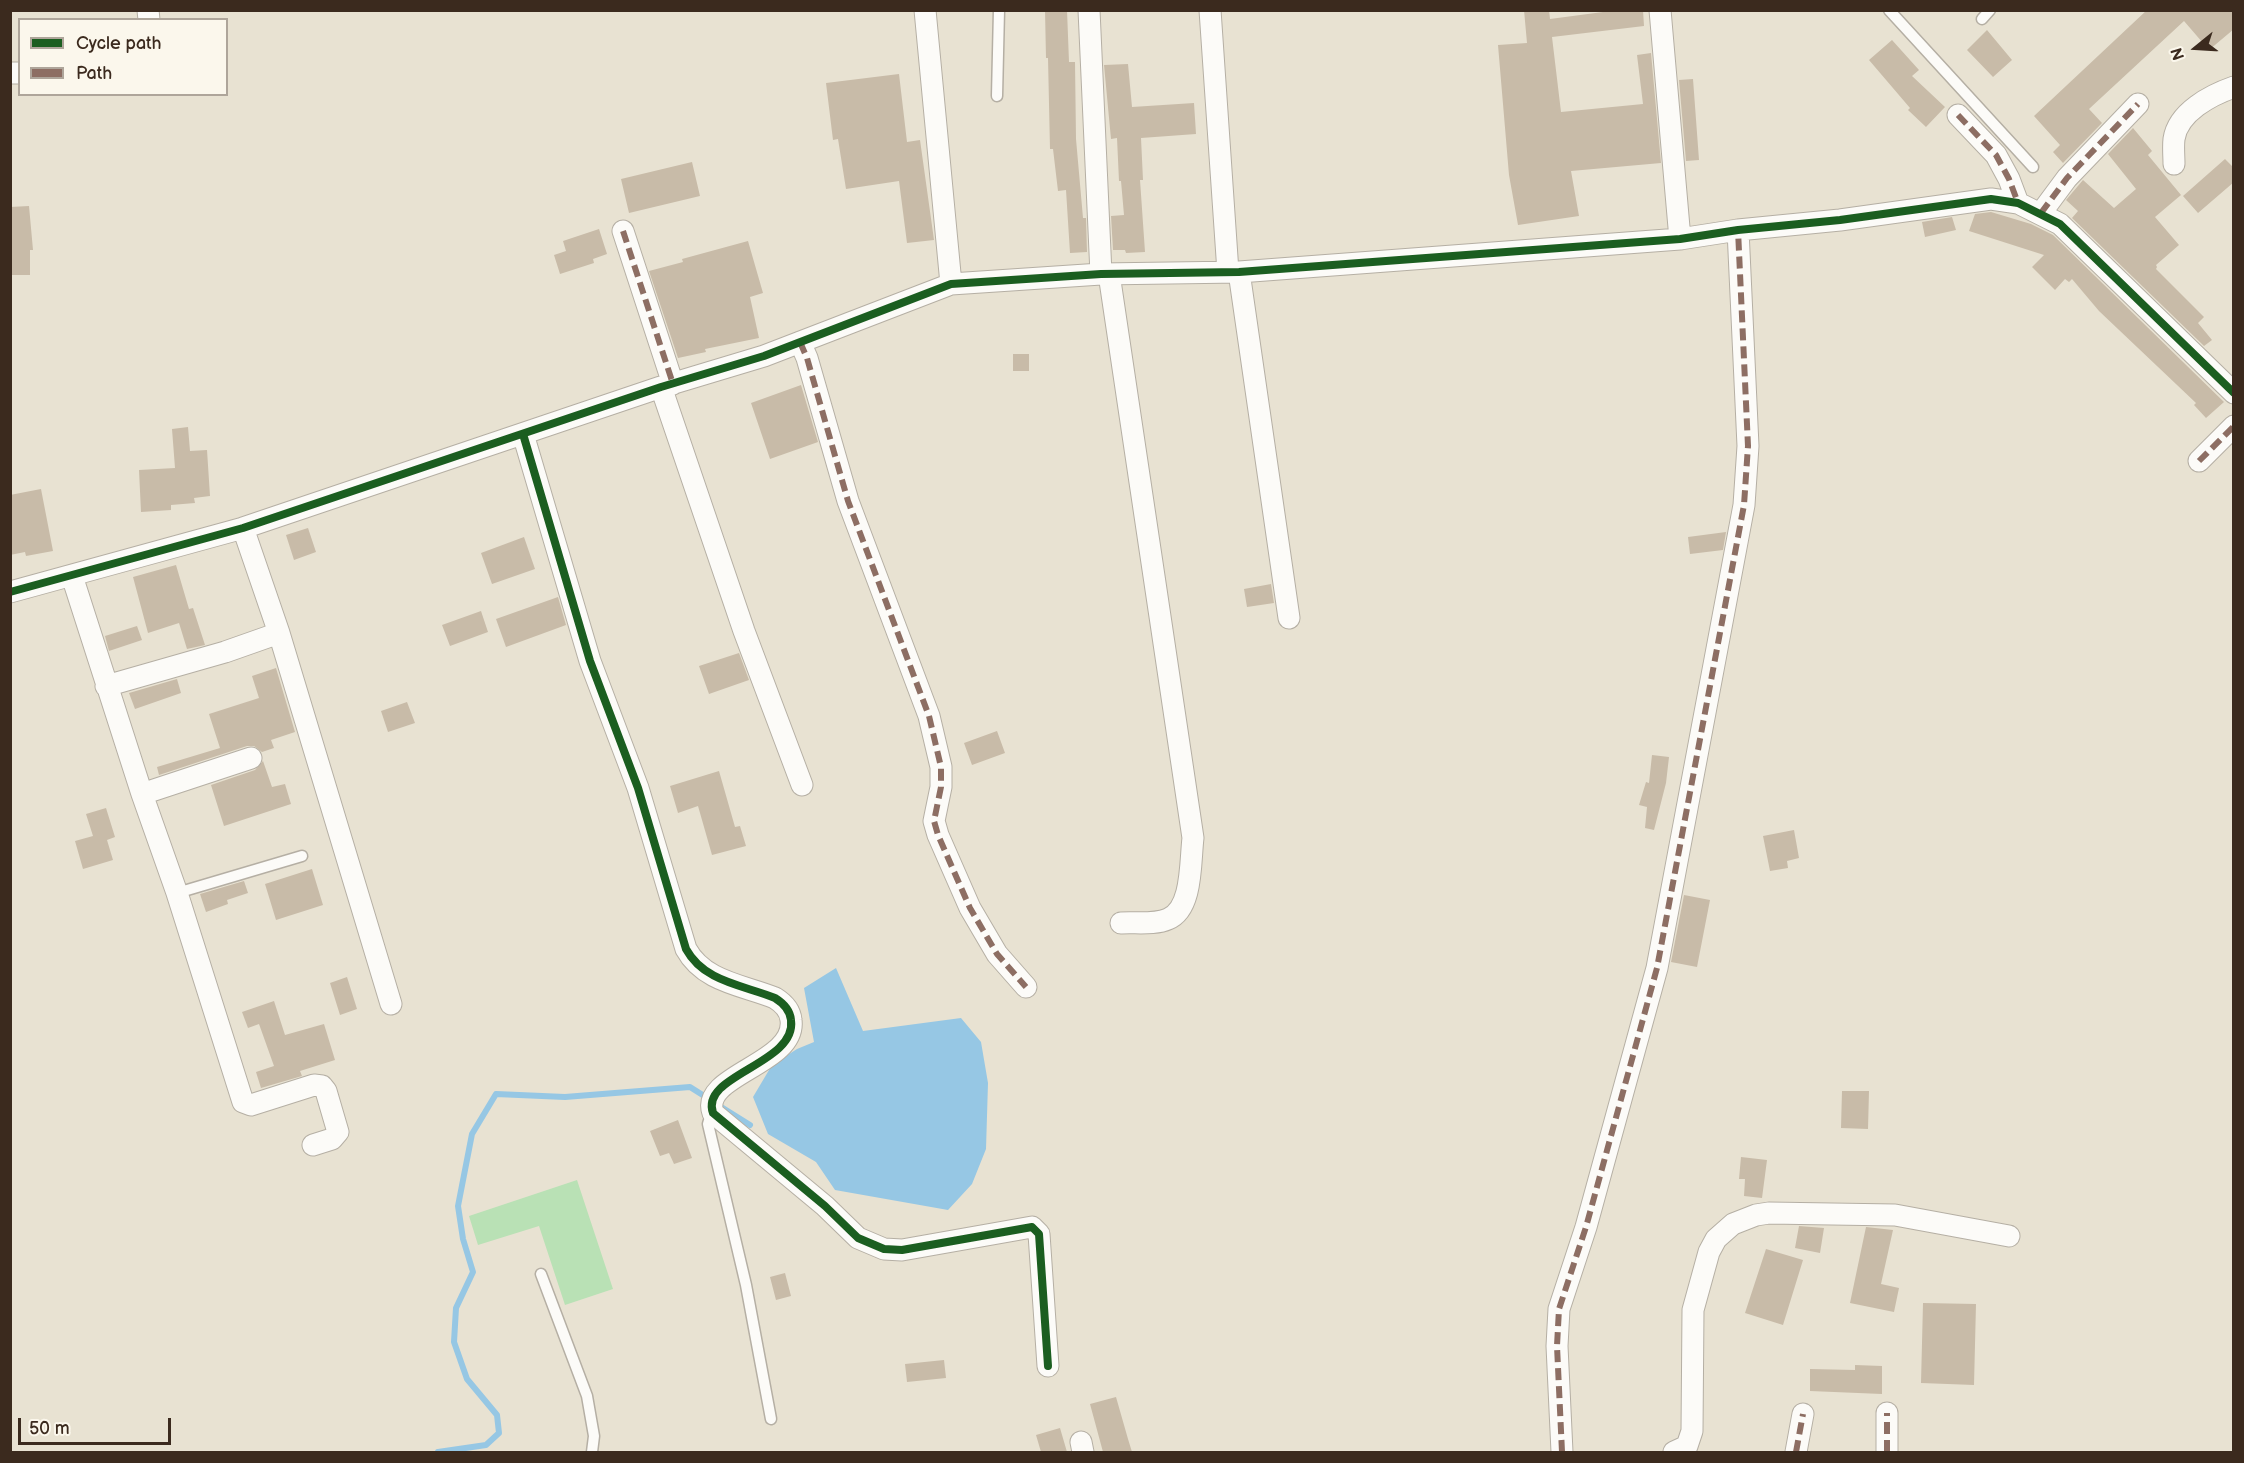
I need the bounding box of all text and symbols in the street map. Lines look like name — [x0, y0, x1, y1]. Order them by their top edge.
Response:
legend — [18, 18, 228, 96]
north arrow — [2166, 18, 2226, 78]
text: Cycle path — [76, 33, 162, 54]
text: N — [2168, 45, 2189, 62]
text: Path — [76, 63, 112, 84]
scale bar — [21, 1406, 174, 1444]
text: 50 m — [29, 1418, 70, 1439]

